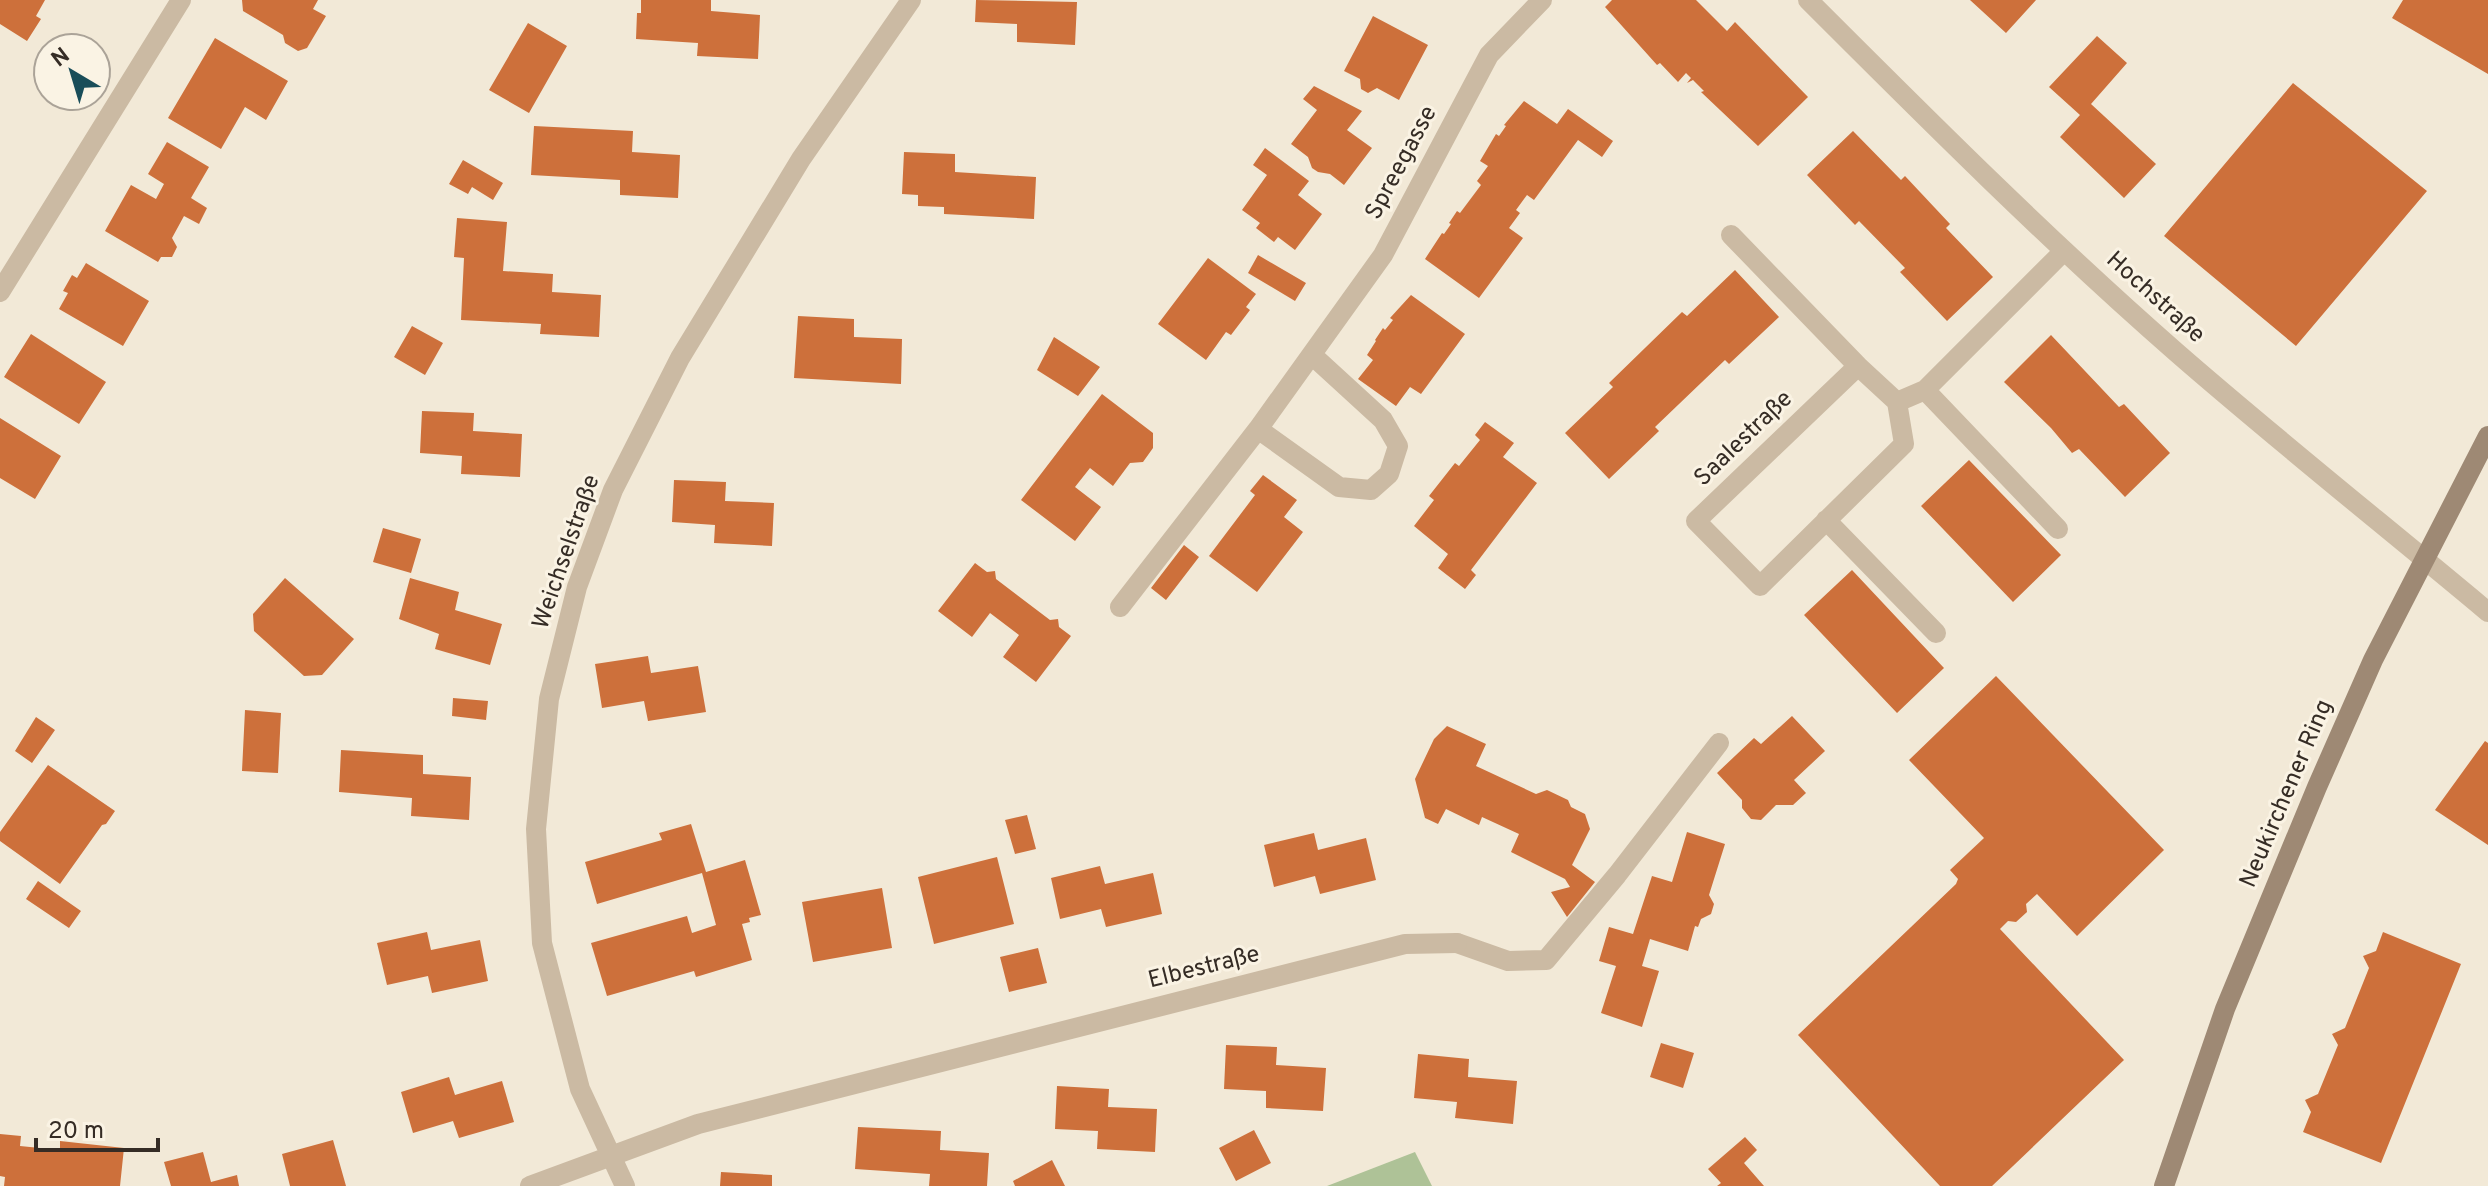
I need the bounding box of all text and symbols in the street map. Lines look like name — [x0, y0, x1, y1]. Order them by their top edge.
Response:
north arrow — [32, 32, 112, 112]
text: N — [47, 43, 76, 74]
street label: Spreegasse — [1359, 101, 1445, 225]
street label: Hochstraße — [2099, 246, 2211, 350]
street label: Saalestraße — [1688, 385, 1800, 493]
street label: Weichselstraße — [527, 471, 607, 633]
street label: Neukirchener Ring — [2234, 695, 2340, 893]
street label: Elbestraße — [1145, 940, 1263, 996]
scale bar — [36, 1102, 158, 1152]
text: 20 m — [48, 1117, 104, 1147]

